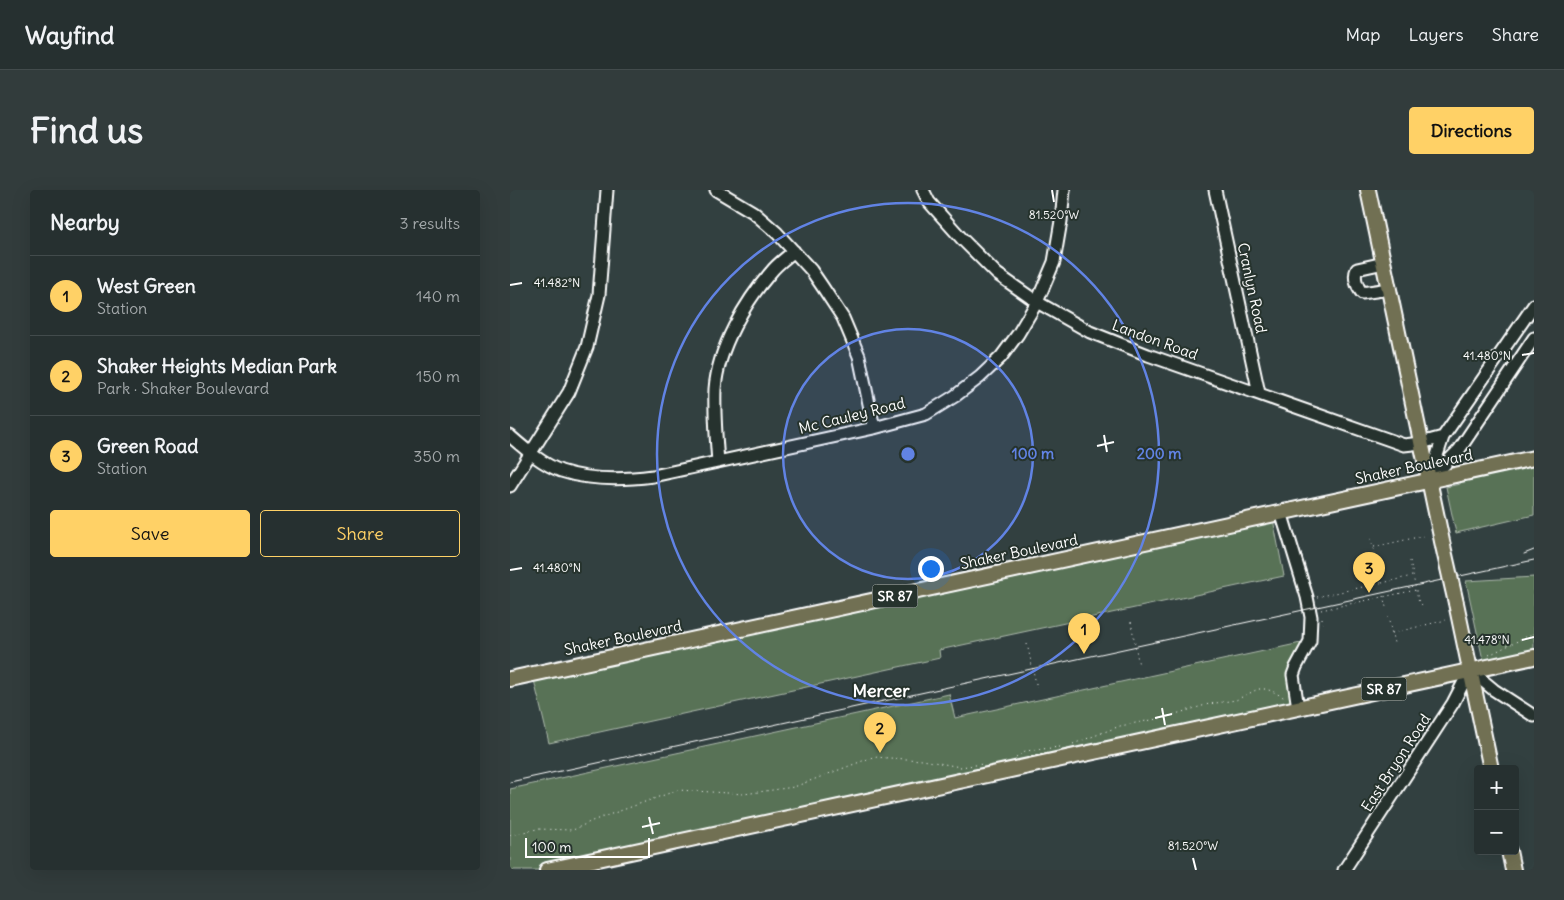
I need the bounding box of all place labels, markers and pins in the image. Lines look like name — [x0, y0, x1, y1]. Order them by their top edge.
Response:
centre of rings — [899, 445, 917, 463]
pin: 3 — [1353, 552, 1385, 593]
pin: 1 — [1068, 613, 1100, 654]
pin: 2 — [864, 712, 896, 753]

